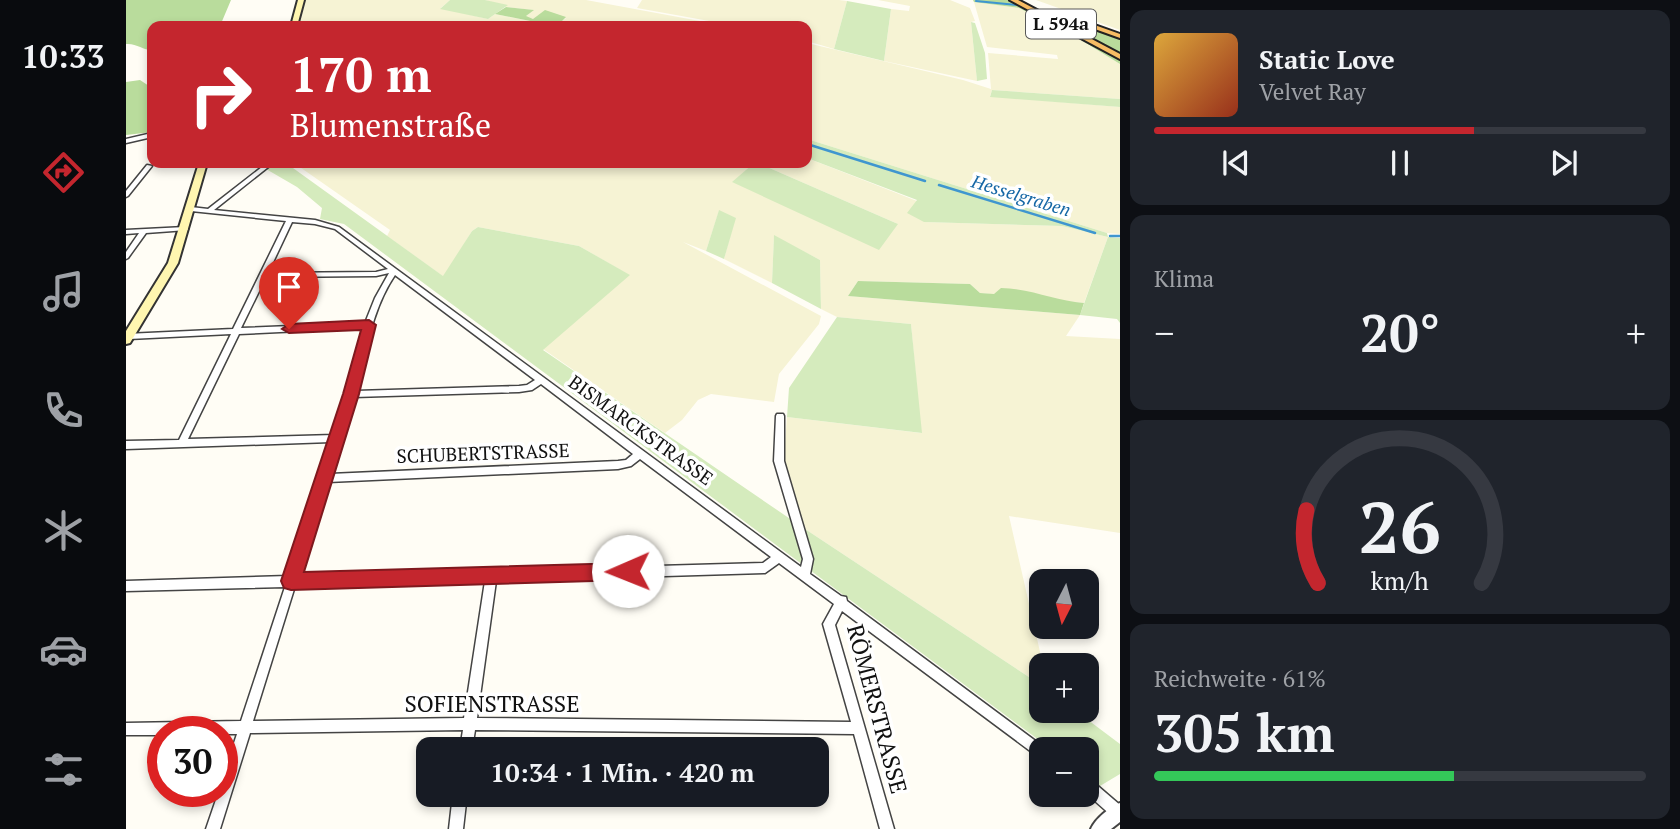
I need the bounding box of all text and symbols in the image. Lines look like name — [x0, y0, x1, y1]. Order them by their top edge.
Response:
road number: L 594a — [1026, 9, 1096, 38]
text: 10:33 — [21, 35, 105, 77]
text: 170 m — [290, 41, 432, 106]
text: Static Love — [1259, 42, 1395, 76]
icon: right — [175, 49, 266, 140]
text: Velvet Ray — [1259, 76, 1366, 107]
text: Blumenstraße — [290, 104, 491, 146]
icon: previous — [1217, 144, 1255, 182]
icon: pause — [1381, 144, 1419, 182]
icon: next — [1545, 144, 1583, 182]
icon: directions — [39, 148, 88, 197]
water label: Hesselgraben — [968, 168, 1074, 221]
pin — [259, 257, 319, 329]
text: Klima — [1154, 263, 1214, 294]
icon: music — [39, 267, 88, 316]
icon: arrive — [270, 268, 308, 306]
text: 20° — [1360, 298, 1440, 367]
text: − — [1154, 308, 1174, 358]
text: + — [1626, 308, 1646, 358]
street label: BISMARCKSTRASSE — [564, 369, 718, 490]
icon: phone — [39, 386, 88, 435]
street label: SCHUBERTSTRASSE — [396, 437, 570, 468]
text: 26 — [1359, 477, 1441, 574]
icon: climate — [39, 506, 88, 555]
position arrow — [591, 534, 665, 608]
text: km/h — [1371, 564, 1429, 597]
north arrow — [1029, 569, 1099, 639]
map controls — [1029, 569, 1099, 807]
street label: RÖMERSTRASSE — [840, 621, 915, 797]
icon: car — [39, 625, 88, 674]
button: + — [1029, 653, 1099, 723]
text: Reichweite · 61% — [1154, 663, 1326, 694]
street label: SOFIENSTRASSE — [404, 688, 580, 719]
text: 305 km — [1154, 698, 1335, 767]
speed limit sign: 30 — [147, 716, 238, 807]
button: − — [1029, 737, 1099, 807]
icon: filters — [39, 745, 88, 794]
text: 10:34 · 1 Min. · 420 m — [490, 755, 755, 789]

